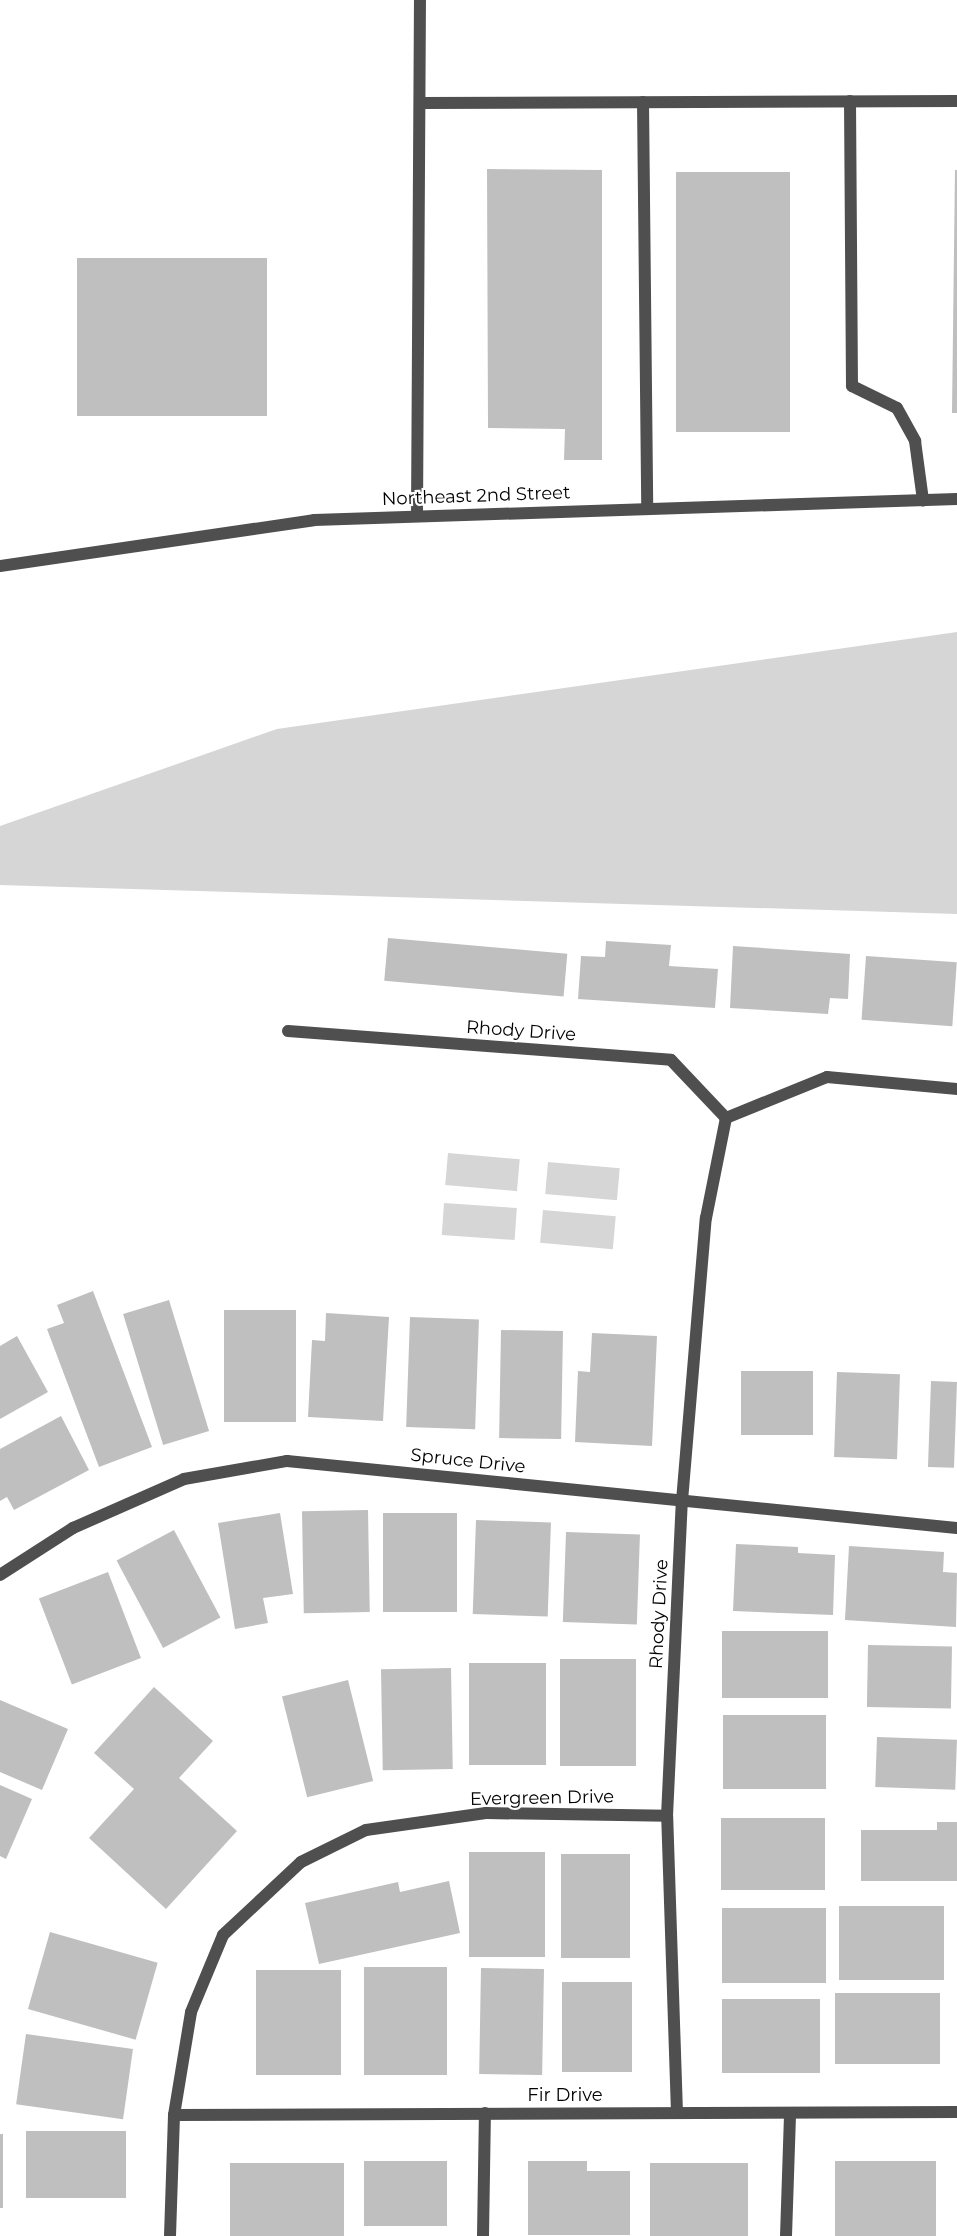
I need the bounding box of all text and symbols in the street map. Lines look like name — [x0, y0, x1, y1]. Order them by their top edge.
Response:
street label: Northeast 2nd Street — [381, 482, 571, 510]
street label: Rhody Drive — [465, 1016, 577, 1046]
street label: Spruce Drive — [410, 1444, 526, 1478]
street label: Rhody Drive — [645, 1558, 673, 1670]
street label: Evergreen Drive — [470, 1786, 614, 1810]
street label: Fir Drive — [527, 2084, 603, 2106]

